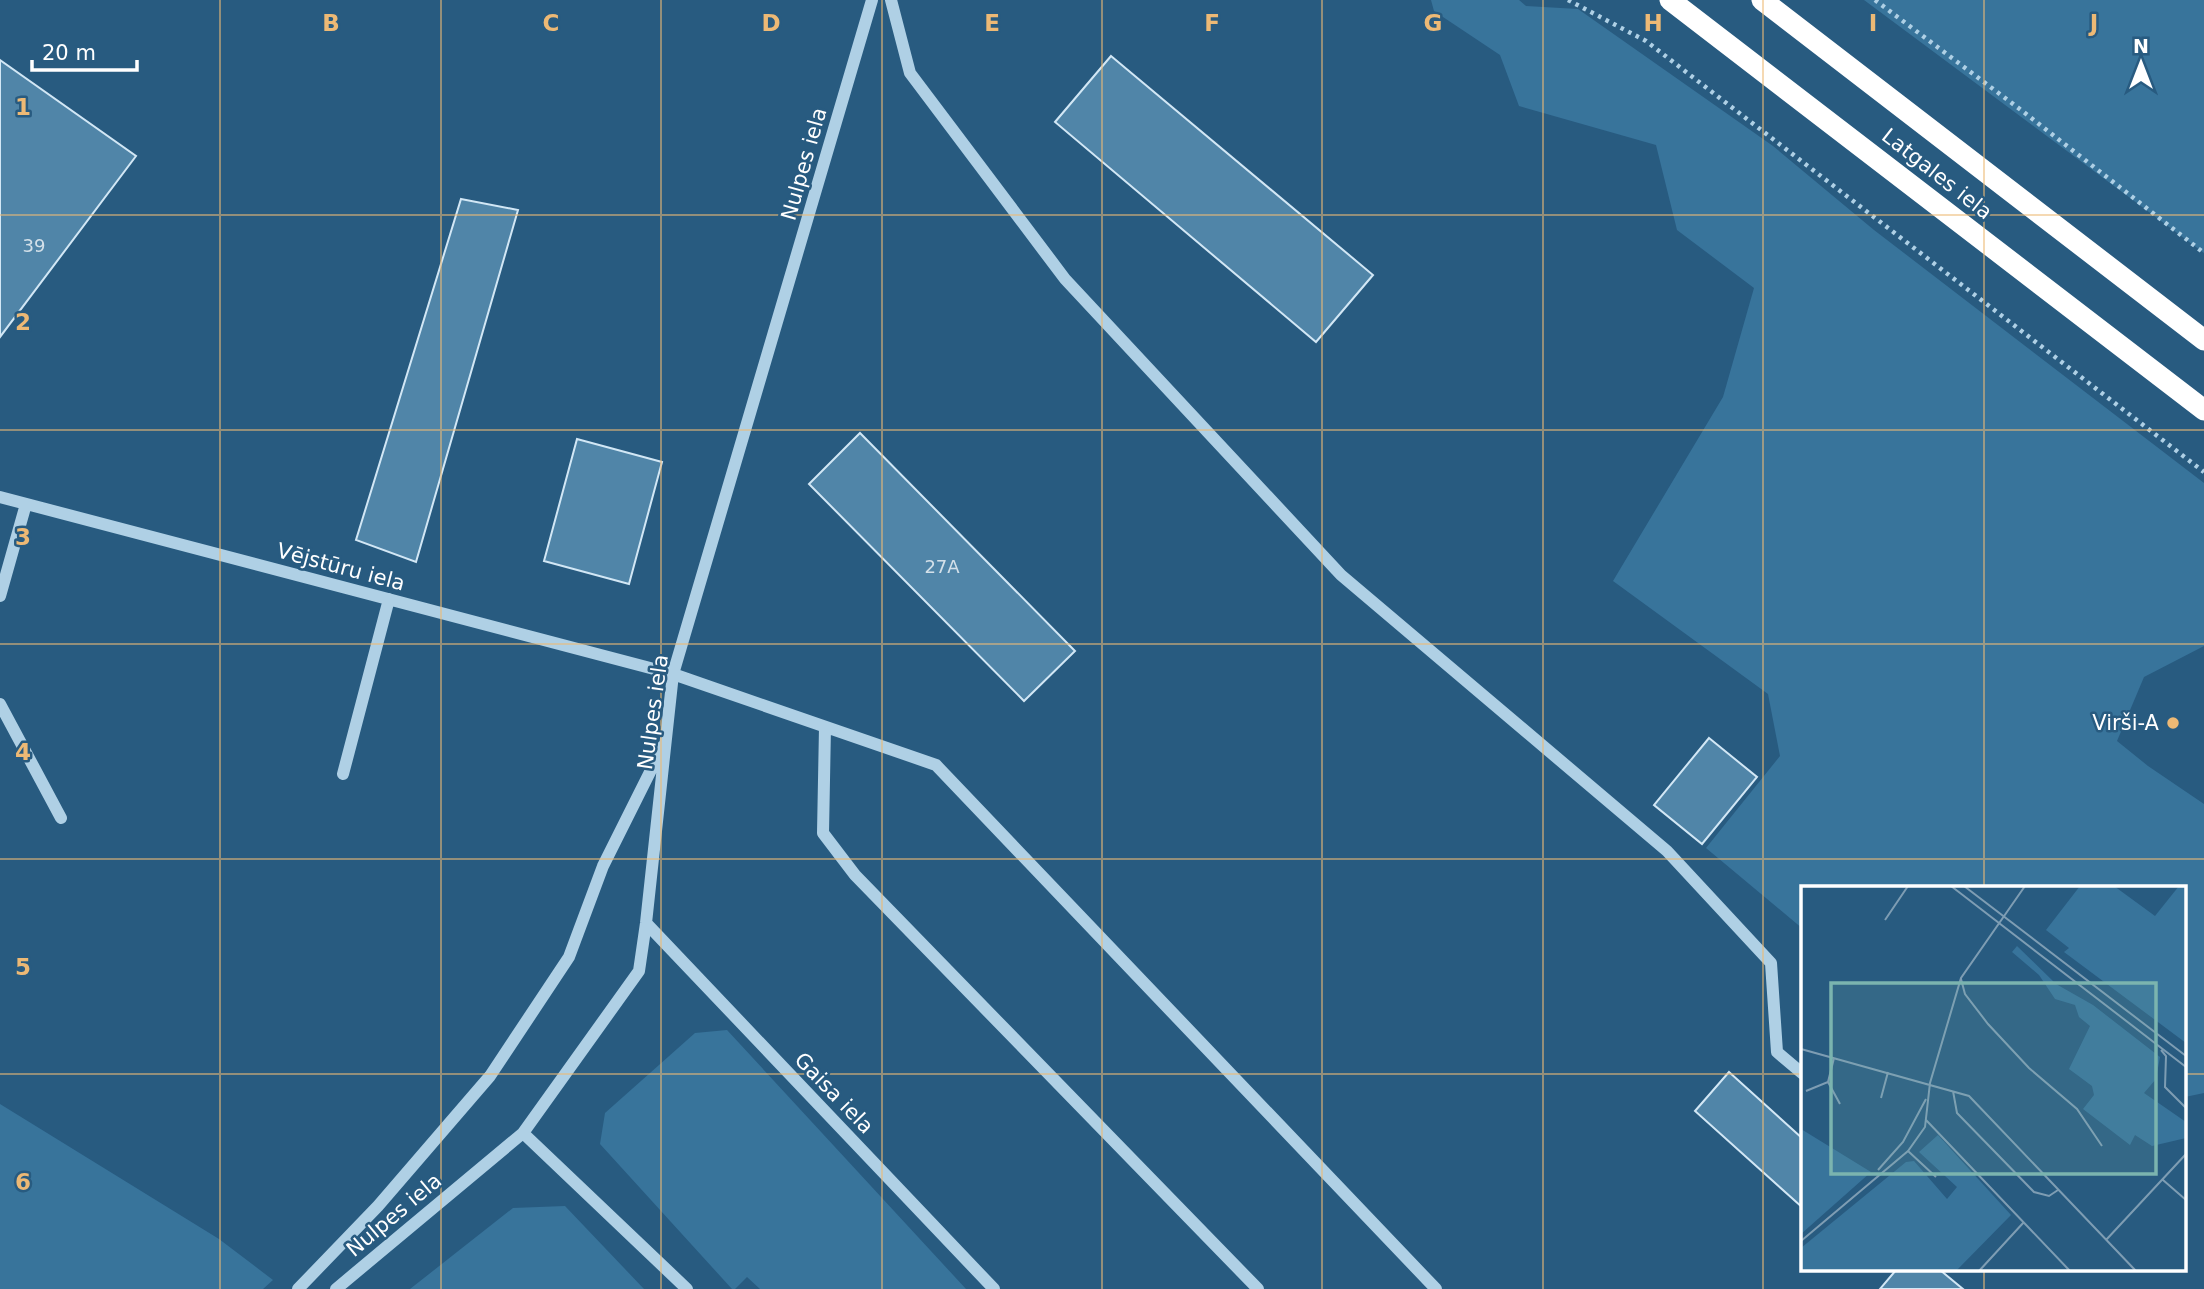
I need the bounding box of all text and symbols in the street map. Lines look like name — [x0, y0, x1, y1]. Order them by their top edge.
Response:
text: B — [322, 10, 340, 36]
text: C — [543, 10, 559, 36]
text: D — [761, 10, 781, 36]
text: E — [984, 10, 1000, 36]
text: F — [1204, 10, 1220, 36]
text: G — [1424, 10, 1442, 36]
text: H — [1643, 10, 1663, 36]
text: I — [1869, 10, 1877, 36]
text: J — [2088, 10, 2098, 36]
scale bar — [32, 28, 136, 72]
north arrow — [2106, 28, 2176, 98]
text: N — [2133, 35, 2149, 57]
text: 20 m — [42, 41, 96, 65]
text: 1 — [15, 94, 31, 120]
street label: Nulpes iela — [776, 105, 832, 223]
street label: Latgales iela — [1877, 124, 1997, 224]
house number: 39 — [23, 235, 45, 256]
text: 2 — [15, 309, 31, 335]
text: 3 — [15, 524, 31, 550]
street label: Vējstūru iela — [274, 538, 408, 596]
house number: 27A — [924, 556, 960, 577]
street label: Nulpes iela — [633, 653, 673, 771]
place label: Virši-A — [2092, 711, 2160, 735]
marker: Virši-A — [2165, 715, 2181, 731]
text: 4 — [15, 739, 31, 765]
inset map — [1801, 886, 2186, 1272]
text: 5 — [15, 954, 31, 980]
street label: Gaisa iela — [790, 1048, 878, 1138]
street label: Nulpes iela — [342, 1168, 446, 1262]
text: 6 — [15, 1169, 31, 1195]

